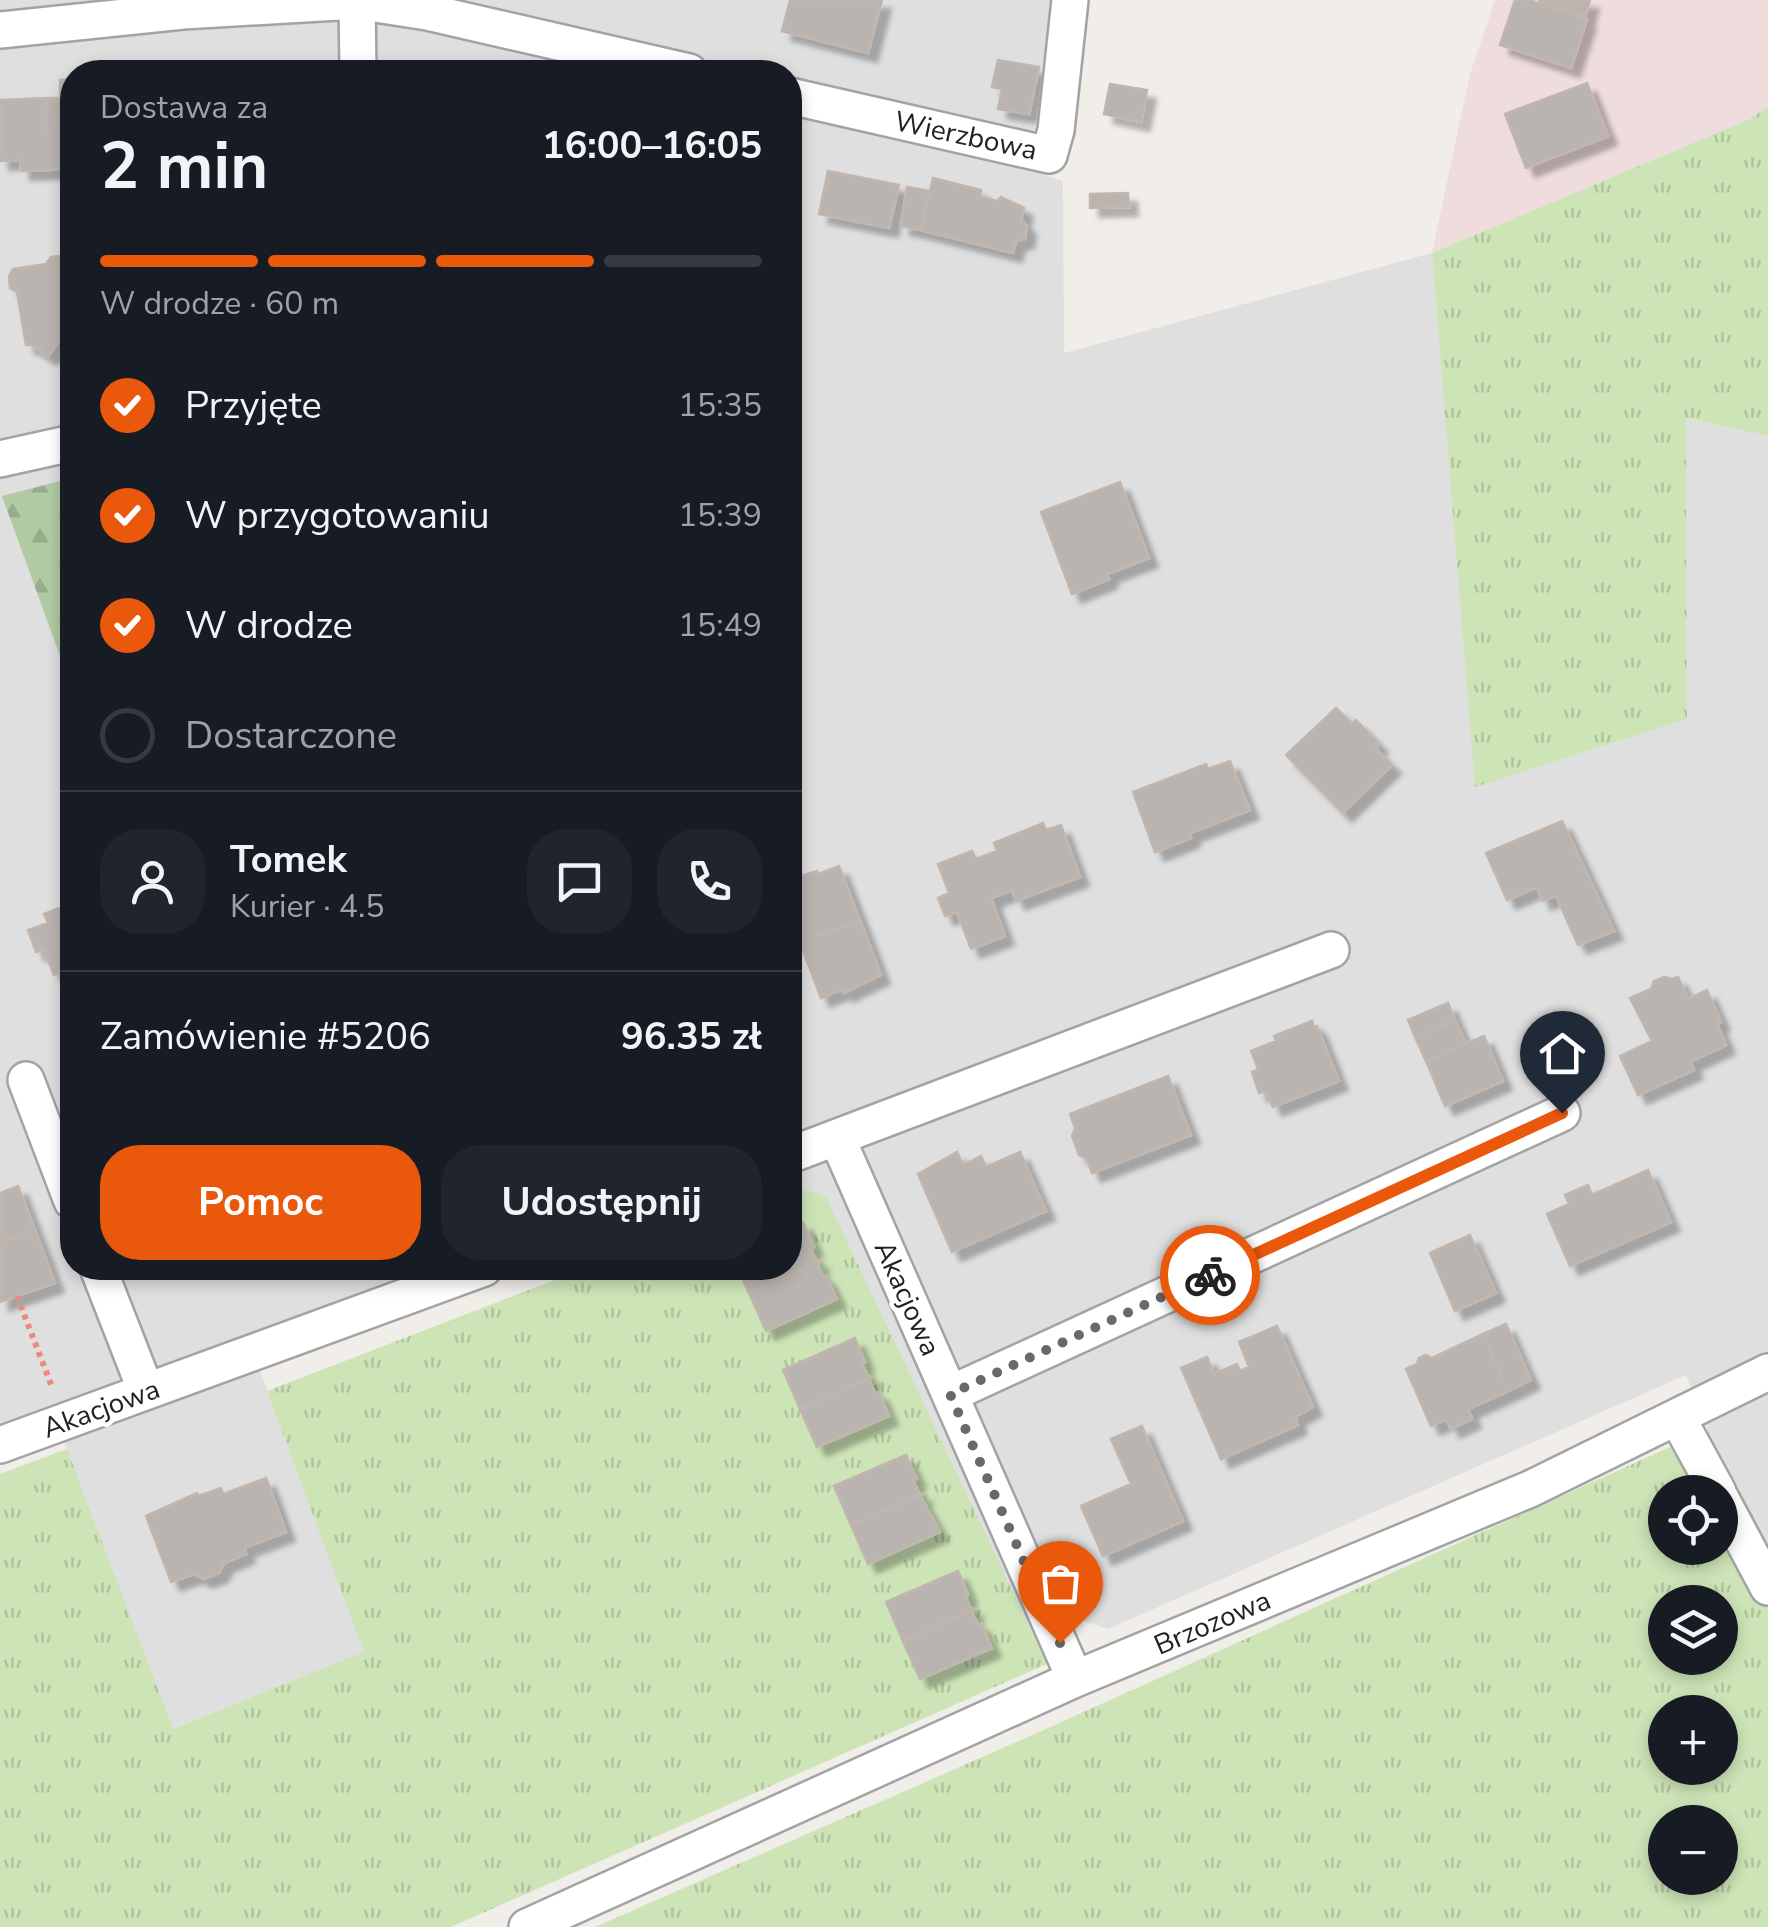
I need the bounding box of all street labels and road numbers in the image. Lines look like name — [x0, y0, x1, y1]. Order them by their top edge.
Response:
street label: Wierzbowa — [891, 102, 1041, 170]
street label: Akacjowa — [865, 1235, 949, 1362]
street label: Akacjowa — [37, 1370, 165, 1448]
street label: Brzozowa — [1148, 1581, 1277, 1664]

